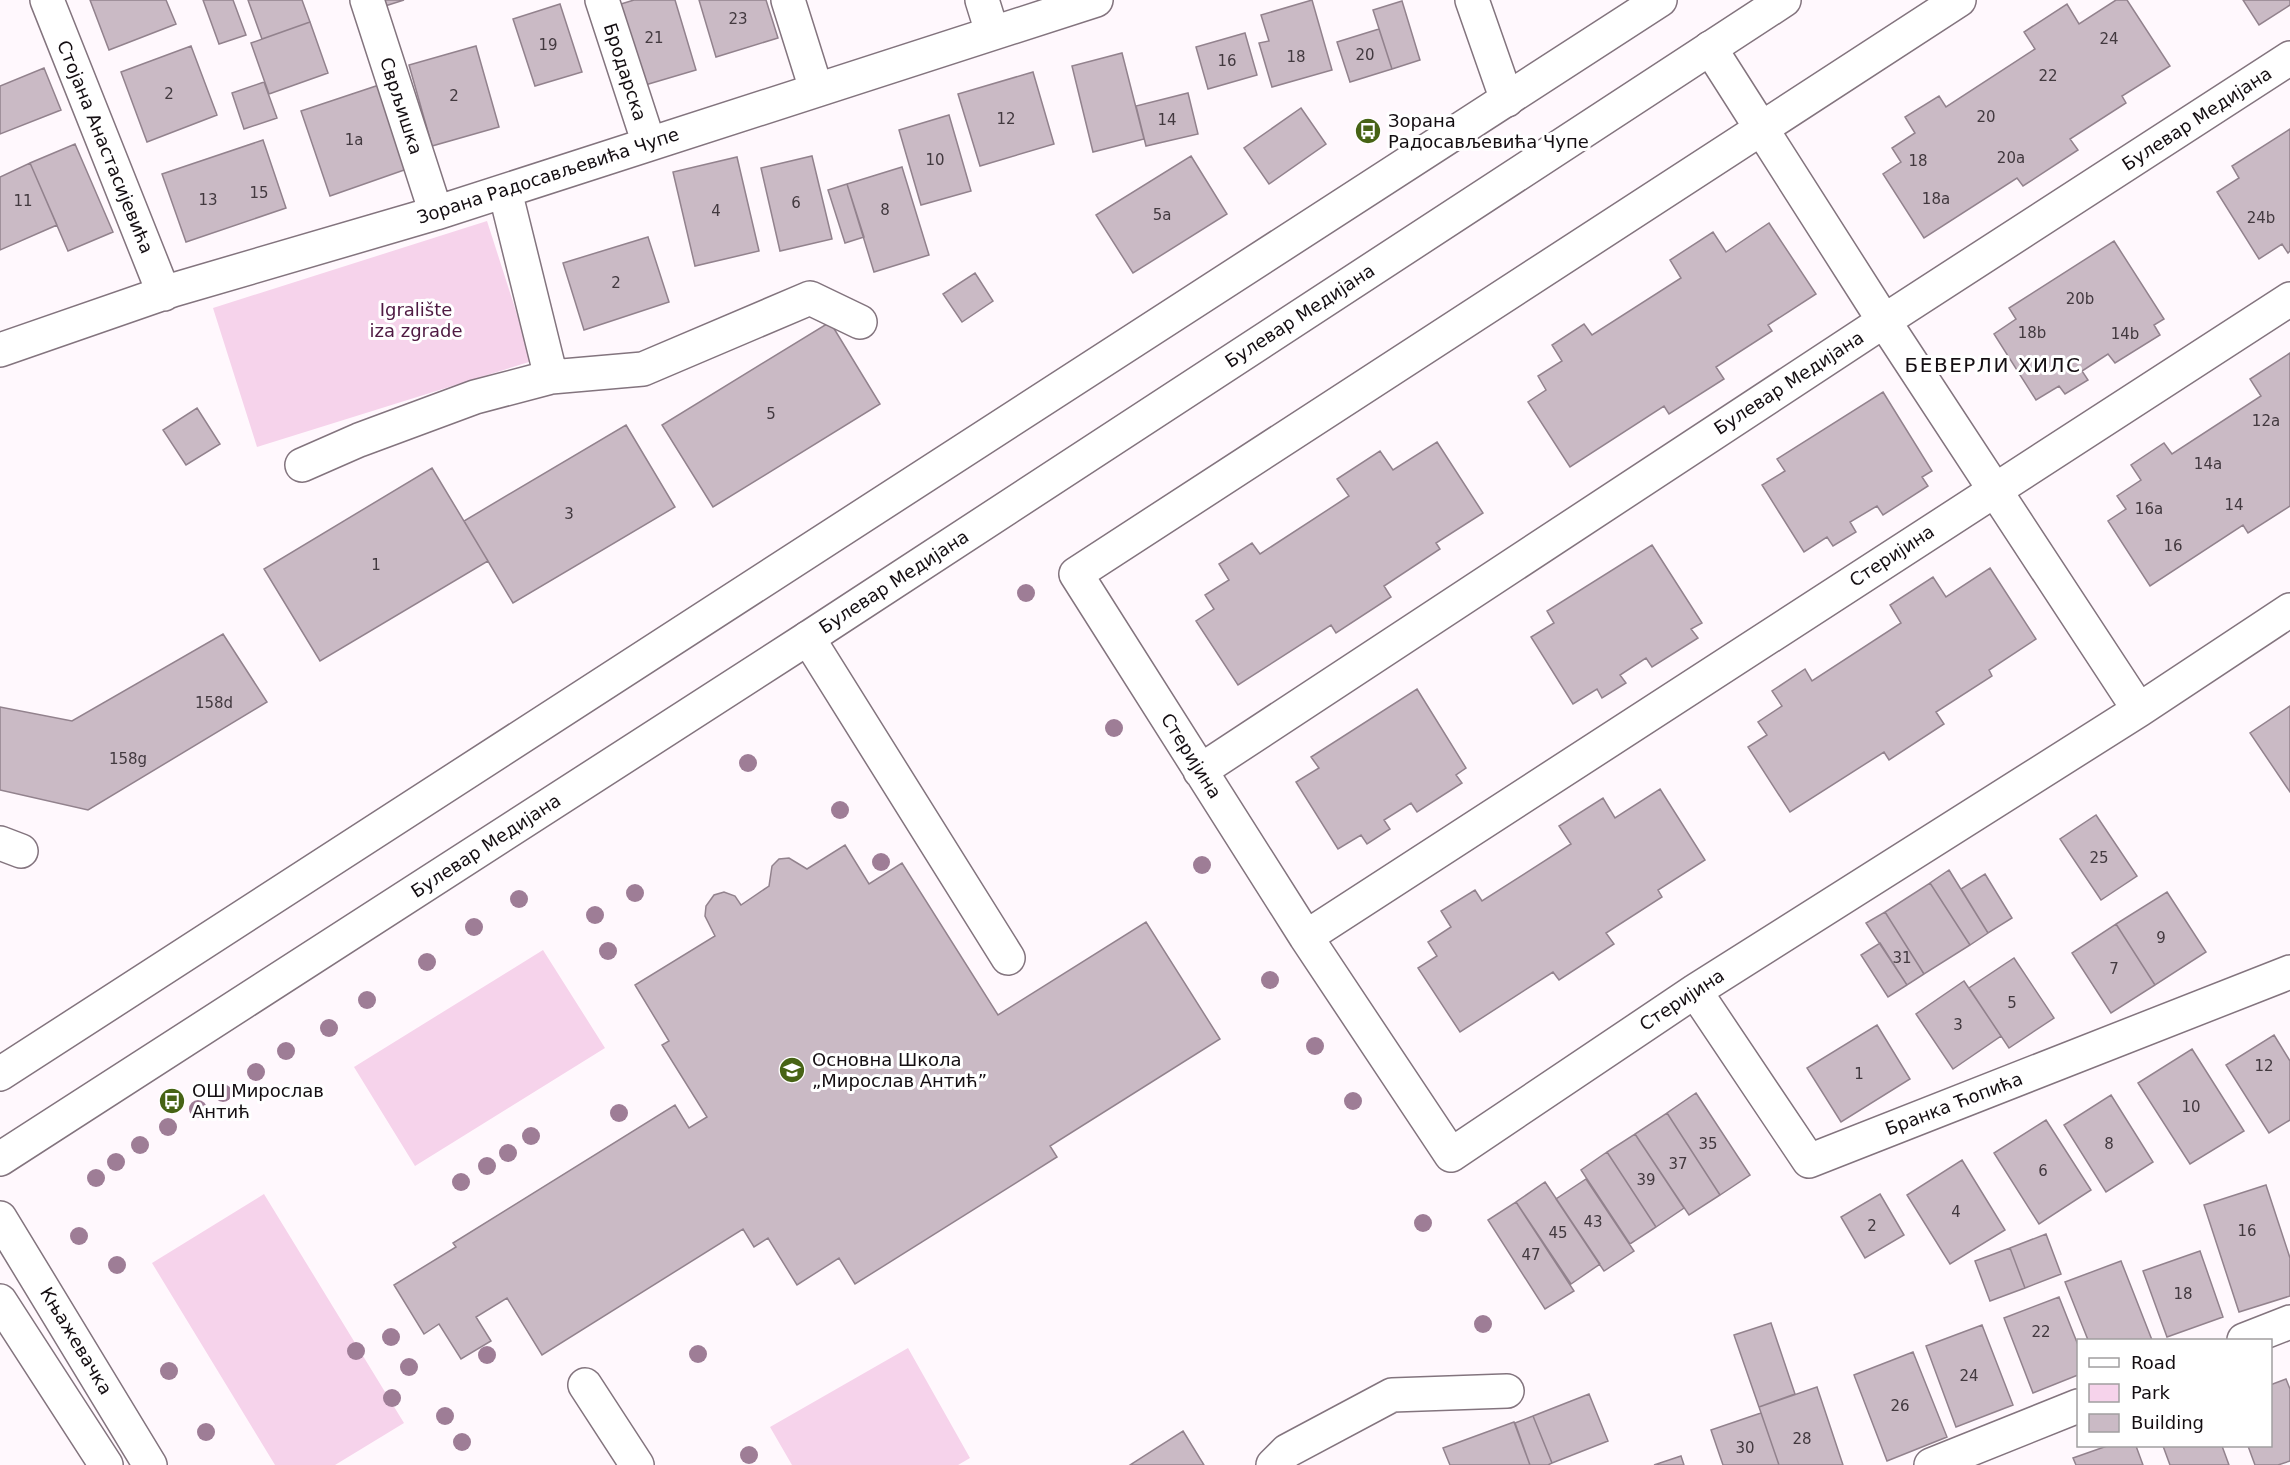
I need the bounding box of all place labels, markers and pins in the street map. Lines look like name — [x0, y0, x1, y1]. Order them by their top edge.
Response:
place label: Зорана Радосављевића Чупе — [1388, 110, 1589, 152]
bus stop icon: Зорана Радосављевића Чупе — [1353, 116, 1383, 146]
place label: Основна Школа „Мирослав Антић” — [812, 1049, 987, 1091]
school or university icon: Основна Школа „Мирослав Антић” — [777, 1055, 807, 1085]
place label: ОШ Мирослав Антић — [192, 1080, 324, 1122]
bus stop icon: ОШ Мирослав Антић — [157, 1086, 187, 1116]

